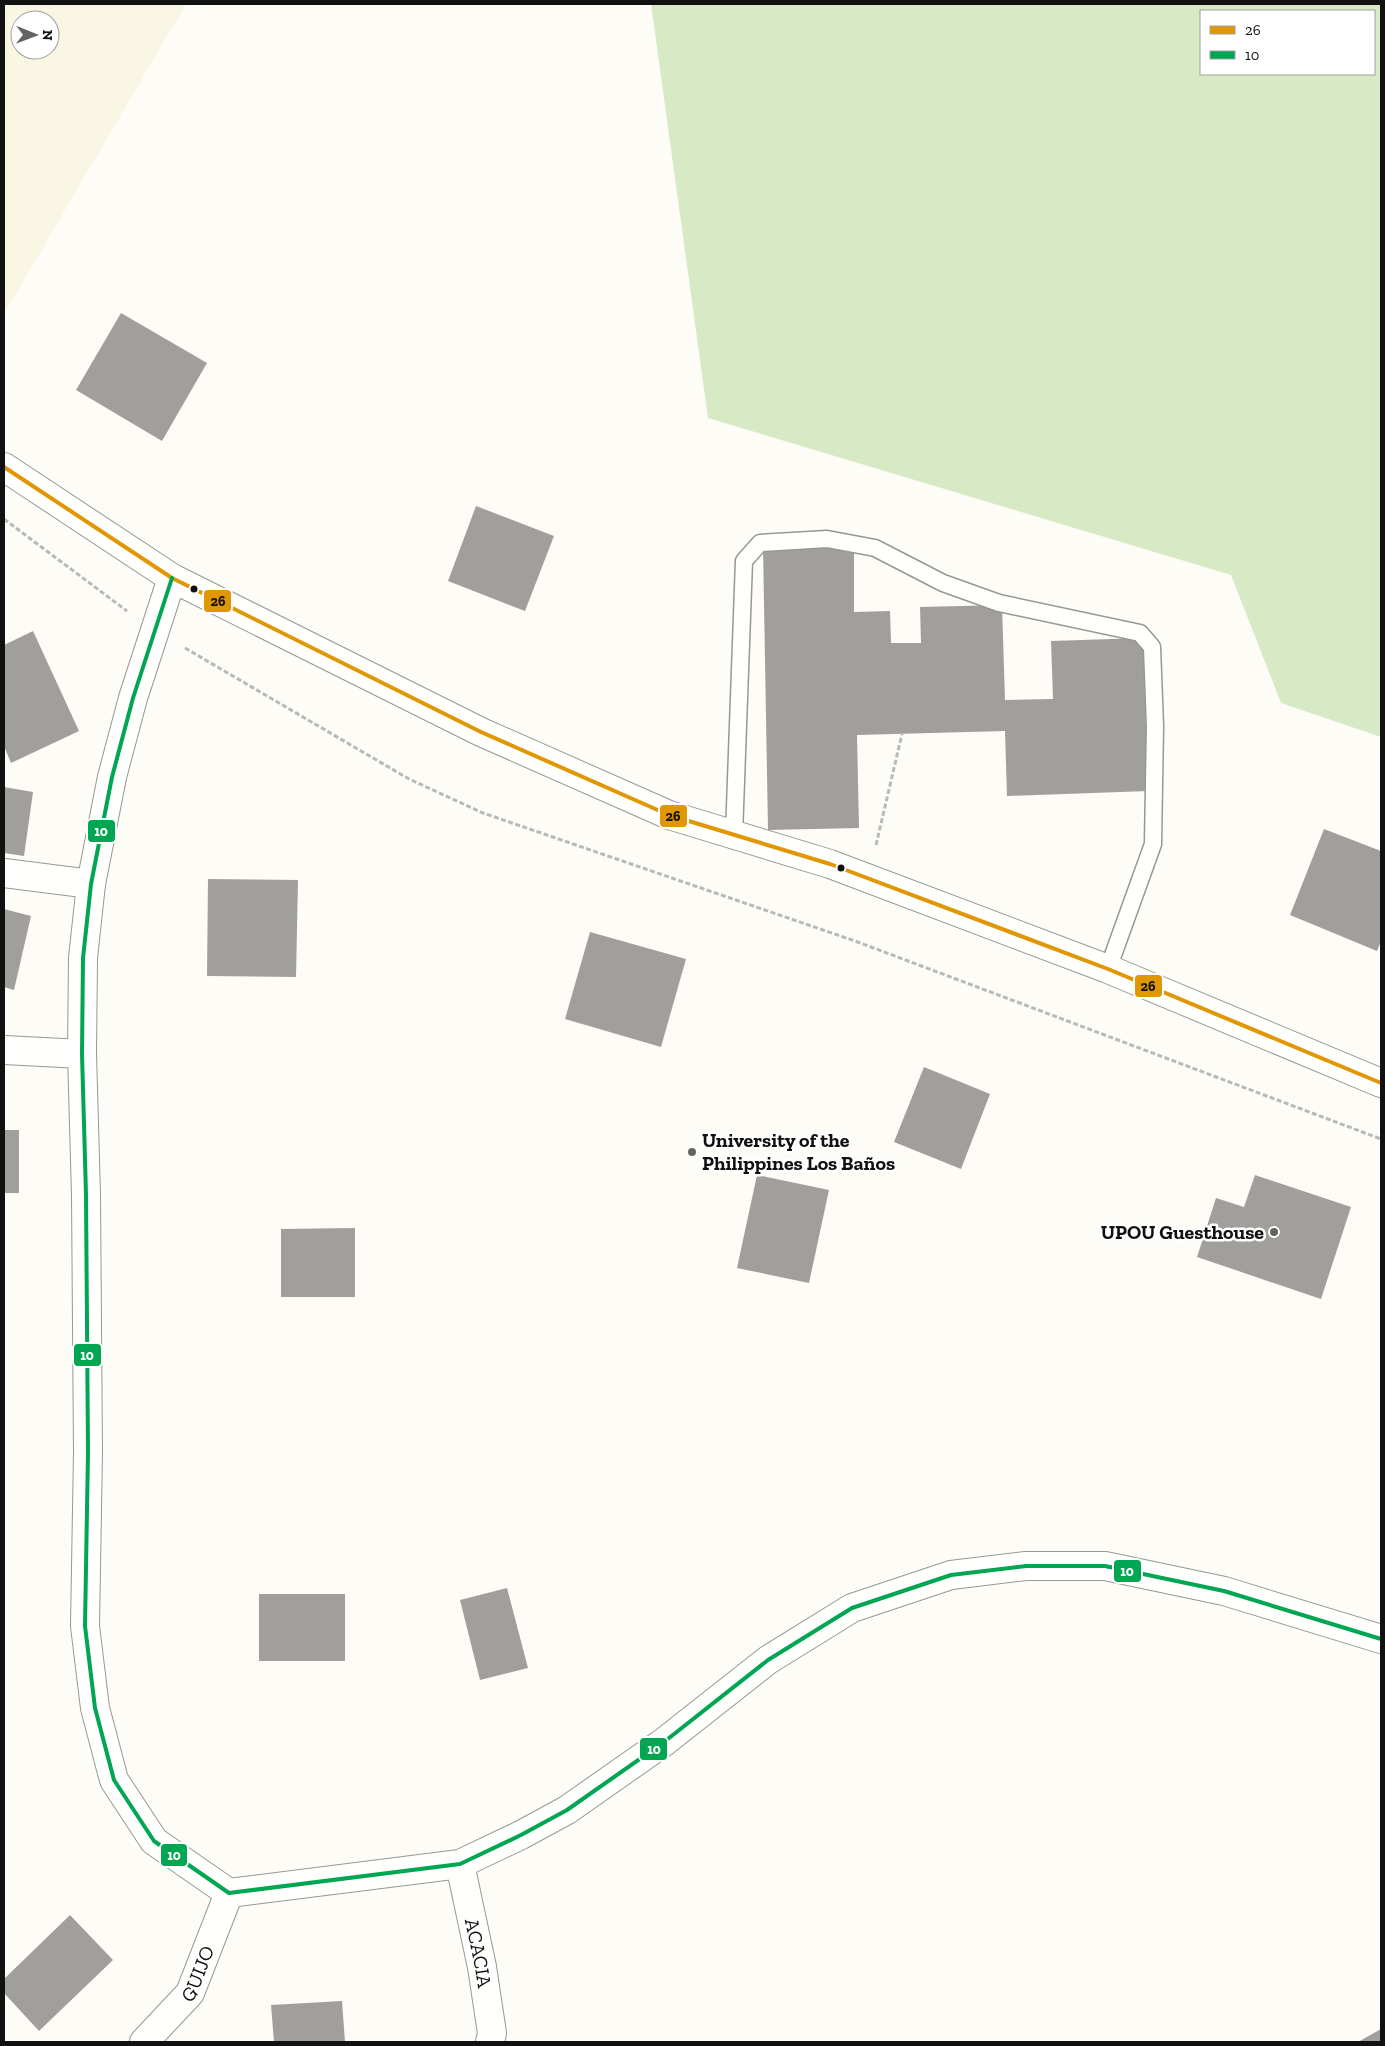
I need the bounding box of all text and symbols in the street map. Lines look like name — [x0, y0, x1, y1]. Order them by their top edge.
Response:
north arrow — [10, 10, 60, 60]
legend — [1200, 10, 1375, 75]
text: 26 — [1245, 21, 1261, 39]
text: N — [39, 30, 56, 41]
text: 10 — [1245, 46, 1259, 64]
unlabelled marker — [189, 584, 199, 594]
line badge: 26 — [203, 589, 232, 613]
text: 26 — [210, 593, 226, 610]
line badge: 26 — [659, 804, 688, 828]
text: 26 — [665, 808, 681, 825]
line badge: 10 — [87, 819, 116, 843]
text: 10 — [94, 823, 108, 840]
unlabelled marker — [836, 863, 846, 873]
line badge: 26 — [1134, 974, 1163, 998]
text: 26 — [1140, 978, 1156, 995]
place label: University of the Philippines Los Baños — [702, 1128, 895, 1175]
marker: University of the Philippines Los Baños — [686, 1146, 698, 1158]
place label: UPOU Guesthouse — [1101, 1220, 1264, 1244]
marker: UPOU Guesthouse — [1268, 1226, 1280, 1238]
line badge: 10 — [73, 1343, 102, 1367]
text: 10 — [80, 1347, 94, 1364]
line badge: 10 — [1113, 1559, 1142, 1583]
text: 10 — [1120, 1563, 1134, 1580]
line badge: 10 — [639, 1737, 668, 1761]
text: 10 — [647, 1741, 661, 1758]
line badge: 10 — [160, 1843, 188, 1867]
text: 10 — [167, 1847, 181, 1864]
street label: ACACIA — [460, 1916, 497, 1990]
street label: GUIJO — [176, 1942, 219, 2007]

